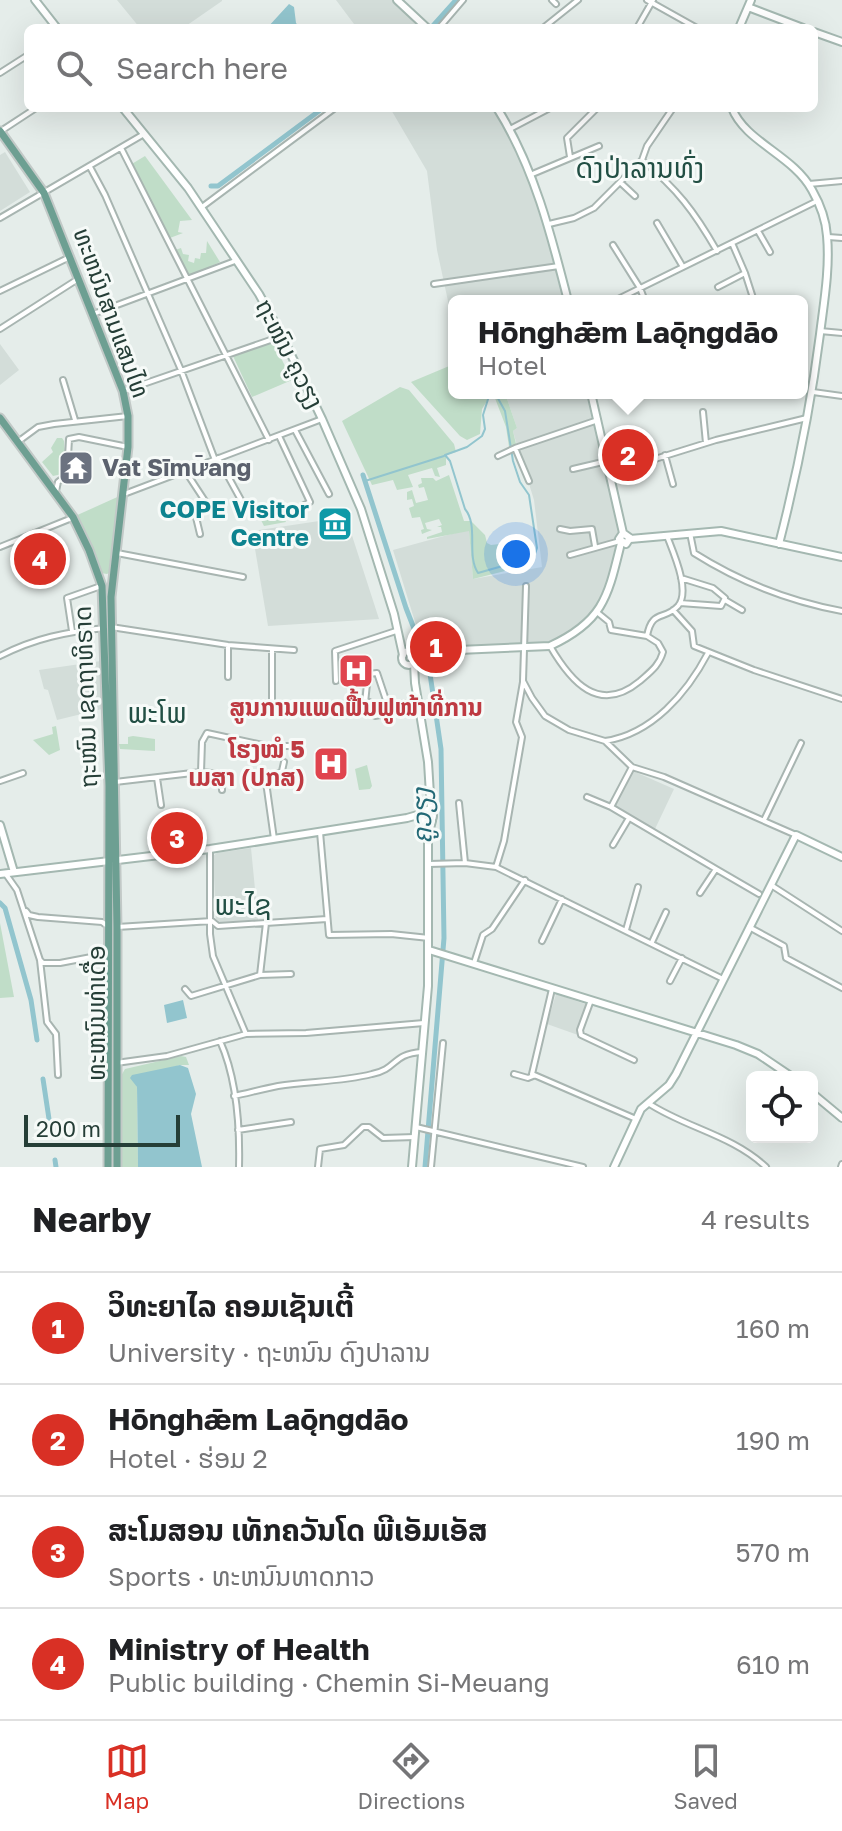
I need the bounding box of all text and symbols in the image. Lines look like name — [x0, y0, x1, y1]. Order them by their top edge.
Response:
search box — [24, 24, 818, 112]
icon: search — [52, 46, 96, 90]
text: Search here — [116, 50, 288, 86]
district label: ດົງປ່າລານທົ່ງ — [576, 149, 704, 184]
street label: ທະຫນົນສາມແສນໄທ — [68, 224, 157, 401]
street label: ຖະໜົນ ຄູວຽງ — [249, 294, 330, 414]
popup — [448, 295, 808, 399]
text: Hōnghǣm Laǭngdāo — [478, 314, 778, 350]
text: Hotel — [478, 350, 547, 381]
pin: 2 — [602, 425, 654, 485]
temple icon: Vat Sīmư̄ang — [57, 449, 95, 487]
place label: Vat Sīmư̄ang — [102, 452, 251, 481]
place label: COPE Visitor Centre — [159, 494, 309, 551]
museum icon: COPE Visitor Centre — [316, 505, 354, 543]
pin: 4 — [14, 529, 66, 589]
your location — [496, 534, 536, 574]
street label: ຖະໜົນ ເຊດຖາທິຣາດ — [67, 605, 102, 789]
pin: 1 — [410, 617, 462, 677]
hospital icon: ສູນການແພດຟື້ນຟູໜ້າທີ່ການ — [337, 652, 375, 690]
place label: ສູນການແພດຟື້ນຟູໜ້າທີ່ການ — [229, 688, 483, 724]
district label: ພະໂພ — [127, 696, 187, 729]
place label: ໂຮງໝໍ 5 ເມສາ (ປກສ) — [188, 734, 305, 791]
hospital icon: ໂຮງໝໍ 5 ເມສາ (ປກສ) — [312, 745, 350, 783]
water label: ຄູວຽງ — [405, 786, 439, 844]
pin: 3 — [151, 808, 203, 868]
district label: ພະໄຊ — [214, 888, 272, 921]
street label: ທະຫນົນທ່າເດື່ອ — [78, 945, 110, 1081]
map controls — [746, 1071, 818, 1143]
button: locate — [746, 1071, 818, 1143]
scale bar — [24, 1111, 180, 1147]
text: 200 m — [36, 1115, 101, 1142]
text: Nearby — [32, 1199, 152, 1239]
text: 4 results — [701, 1204, 810, 1235]
text: ວິທະຍາໄລ ຄອມເຊັນເຕີ້ — [108, 1288, 354, 1324]
text: 1 — [51, 1313, 65, 1344]
text: 160 m — [736, 1313, 810, 1344]
text: University · ຖະຫນົນ ດົງປາລານ — [108, 1337, 431, 1368]
text: Hōnghǣm Laǭngdāo — [108, 1401, 409, 1437]
text: 2 — [50, 1425, 66, 1456]
text: 190 m — [736, 1425, 810, 1456]
text: Hotel · ຮ່ອມ 2 — [108, 1443, 268, 1474]
text: ສະໂມສອນ ເທັກຄວັນໂດ ພີເອັມເອັສ — [108, 1512, 488, 1548]
text: 3 — [50, 1537, 66, 1568]
text: 570 m — [736, 1537, 810, 1568]
text: Sports · ທະຫນົນທາດກາວ — [108, 1561, 375, 1592]
text: Ministry of Health — [108, 1631, 370, 1667]
text: 4 — [50, 1649, 66, 1680]
text: 610 m — [736, 1649, 810, 1680]
text: Public building · Chemin Si-Meuang — [108, 1667, 550, 1698]
tab: Map — [104, 1739, 149, 1814]
tab: Directions — [358, 1739, 465, 1814]
tab: Saved — [674, 1739, 738, 1814]

